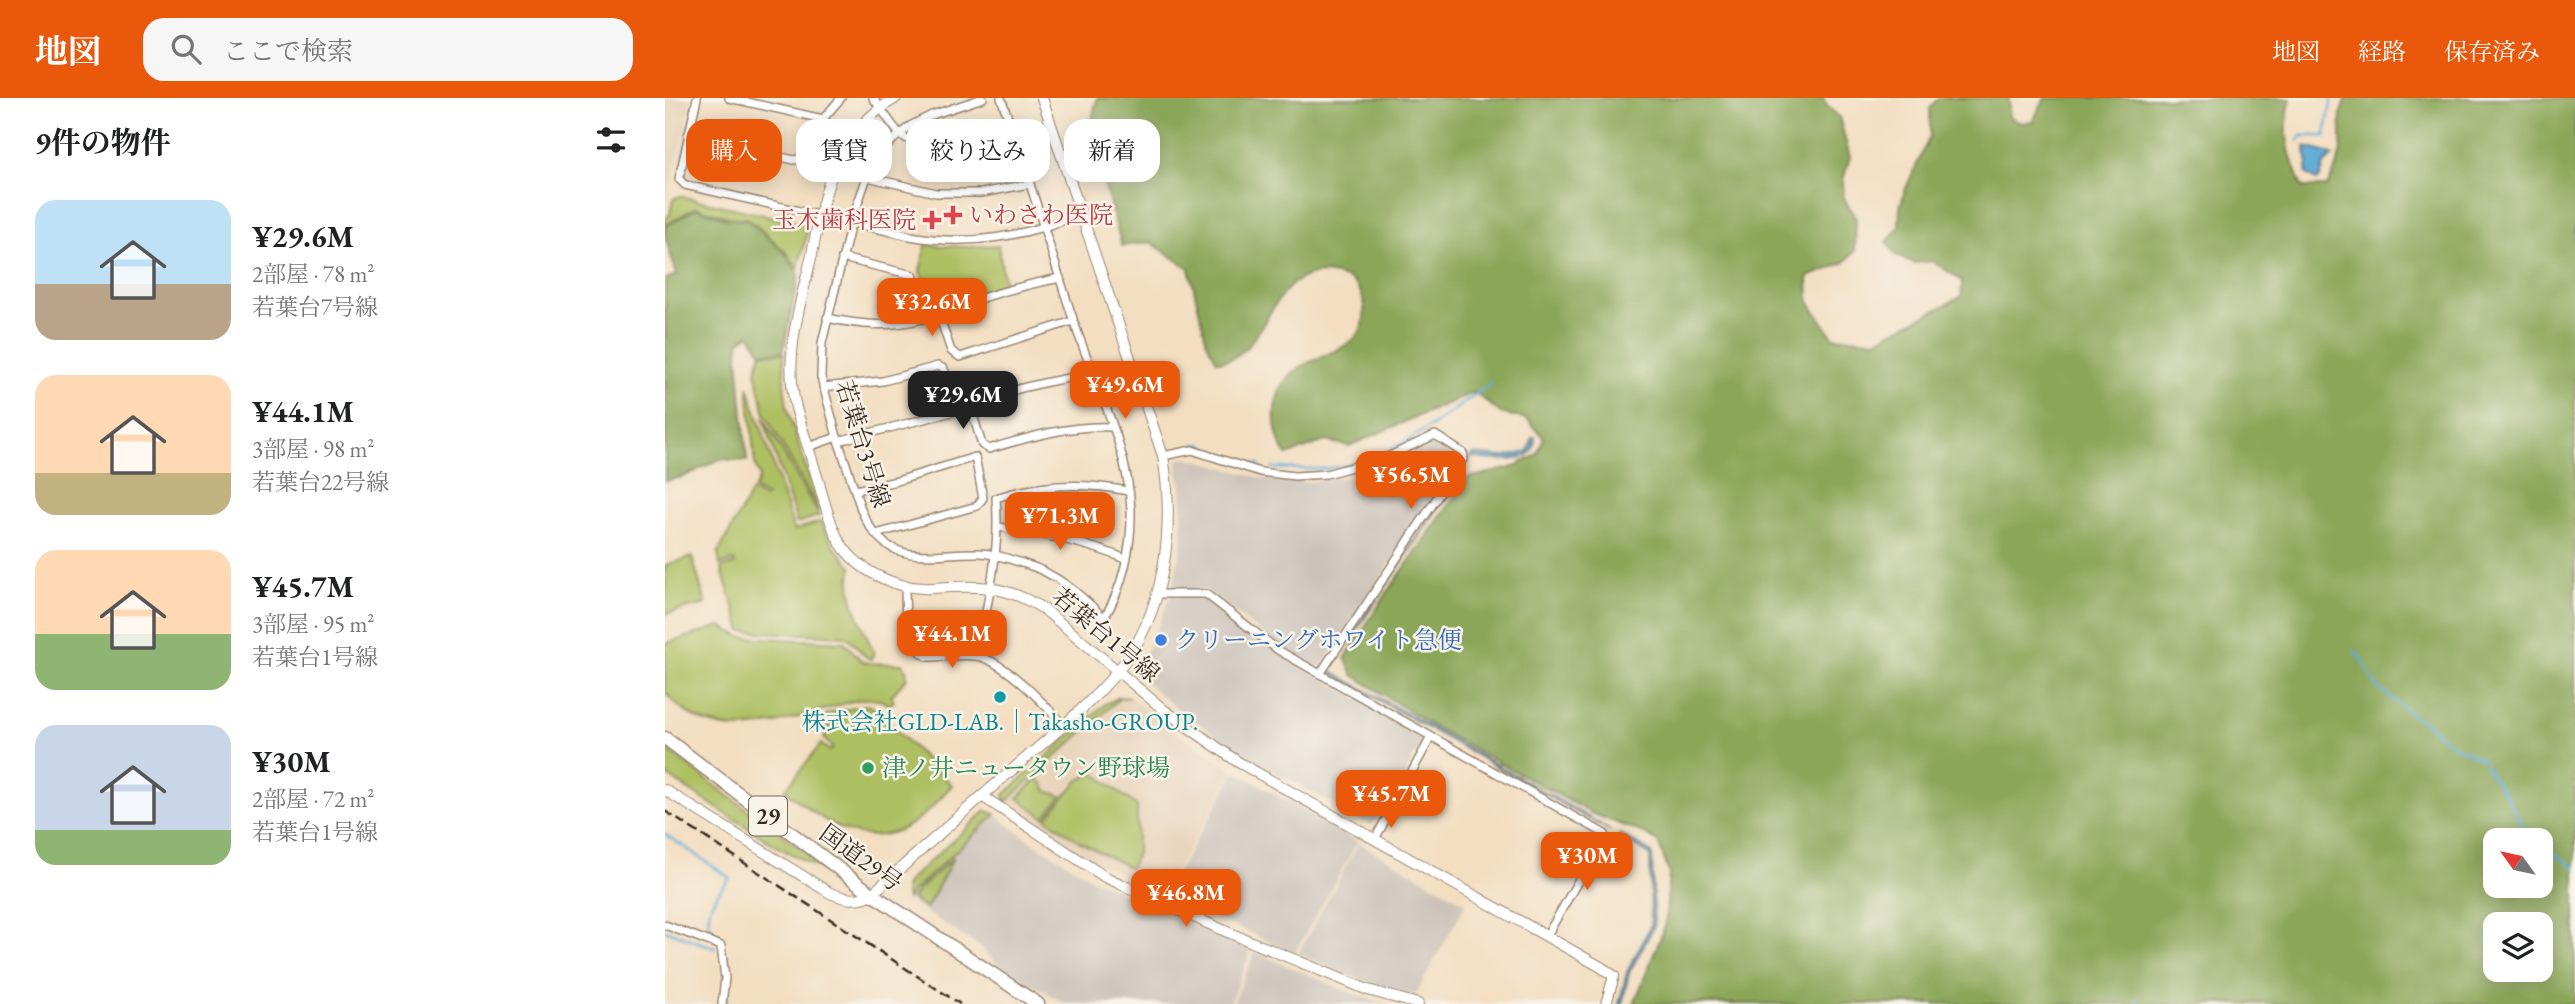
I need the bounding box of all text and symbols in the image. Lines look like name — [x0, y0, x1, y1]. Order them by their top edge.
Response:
search box — [143, 18, 633, 81]
text: 地図 — [35, 30, 101, 73]
icon: search — [167, 30, 205, 68]
text: ここで検索 — [223, 34, 353, 68]
text: 地図 — [2272, 36, 2320, 67]
text: 経路 — [2358, 36, 2406, 67]
text: 保存済み — [2444, 36, 2540, 67]
chip: 購入 — [686, 119, 782, 182]
chip: 賃貸 — [796, 119, 892, 182]
chip: 絞り込み — [906, 119, 1050, 182]
chip: 新着 — [1064, 119, 1160, 182]
icon: filters — [592, 121, 630, 159]
text: 9件の物件 — [35, 123, 171, 162]
place label: いわさわ医院 — [969, 199, 1113, 230]
place label: 玉木歯科医院 — [772, 204, 916, 235]
marker: いわさわ医院 — [943, 205, 963, 225]
marker: 玉木歯科医院 — [922, 210, 942, 230]
text: ¥29.6M — [252, 217, 354, 256]
icon: home — [91, 228, 175, 312]
text: 2部屋 · 78 m² — [252, 259, 374, 289]
pin: ¥32.6M — [875, 278, 989, 338]
text: ¥32.6M — [893, 286, 971, 316]
text: 若葉台7号線 — [252, 292, 378, 322]
pin: ¥49.6M — [1068, 362, 1182, 421]
text: ¥49.6M — [1086, 369, 1164, 399]
pin: ¥29.6M — [906, 372, 1020, 431]
street label: 若葉台3号線 — [829, 376, 898, 511]
text: ¥29.6M — [924, 379, 1002, 409]
text: ¥44.1M — [252, 392, 354, 431]
icon: home — [91, 403, 175, 487]
text: 3部屋 · 98 m² — [252, 434, 374, 464]
pin: ¥56.5M — [1354, 452, 1468, 511]
text: ¥56.5M — [1372, 459, 1450, 489]
text: 若葉台22号線 — [252, 467, 389, 497]
pin: ¥71.3M — [1003, 492, 1117, 552]
text: ¥71.3M — [1021, 500, 1099, 530]
text: ¥45.7M — [252, 567, 354, 606]
icon: home — [91, 578, 175, 662]
street label: 若葉台1号線 — [1046, 580, 1167, 689]
text: 3部屋 · 95 m² — [252, 609, 374, 639]
pin: ¥44.1M — [895, 610, 1009, 670]
text: ¥44.1M — [913, 618, 991, 648]
place label: クリーニングホワイト急便 — [1175, 624, 1462, 655]
marker: クリーニングホワイト急便 — [1153, 632, 1169, 648]
text: 若葉台1号線 — [252, 642, 378, 672]
marker: 株式会社GLD-LAB.｜Takasho-GROUP. — [992, 689, 1008, 705]
place label: 株式会社GLD-LAB.｜Takasho-GROUP. — [802, 706, 1198, 737]
text: ¥30M — [252, 742, 331, 781]
place label: 津ノ井ニュータウン野球場 — [882, 752, 1170, 783]
icon: home — [91, 753, 175, 837]
marker: 津ノ井ニュータウン野球場 — [860, 760, 876, 776]
pin: ¥45.7M — [1334, 770, 1448, 830]
text: ¥45.7M — [1352, 778, 1430, 808]
text: 2部屋 · 72 m² — [252, 784, 374, 814]
road number: 29 — [749, 796, 787, 836]
text: 若葉台1号線 — [252, 817, 378, 847]
street label: 国道29号 — [814, 817, 909, 898]
north arrow — [2483, 828, 2553, 898]
map controls — [2483, 828, 2553, 982]
pin: ¥30M — [1546, 832, 1628, 892]
text: ¥30M — [1557, 840, 1617, 870]
pin: ¥46.8M — [1129, 870, 1243, 929]
text: ¥46.8M — [1147, 877, 1225, 907]
button: layers — [2483, 912, 2553, 982]

